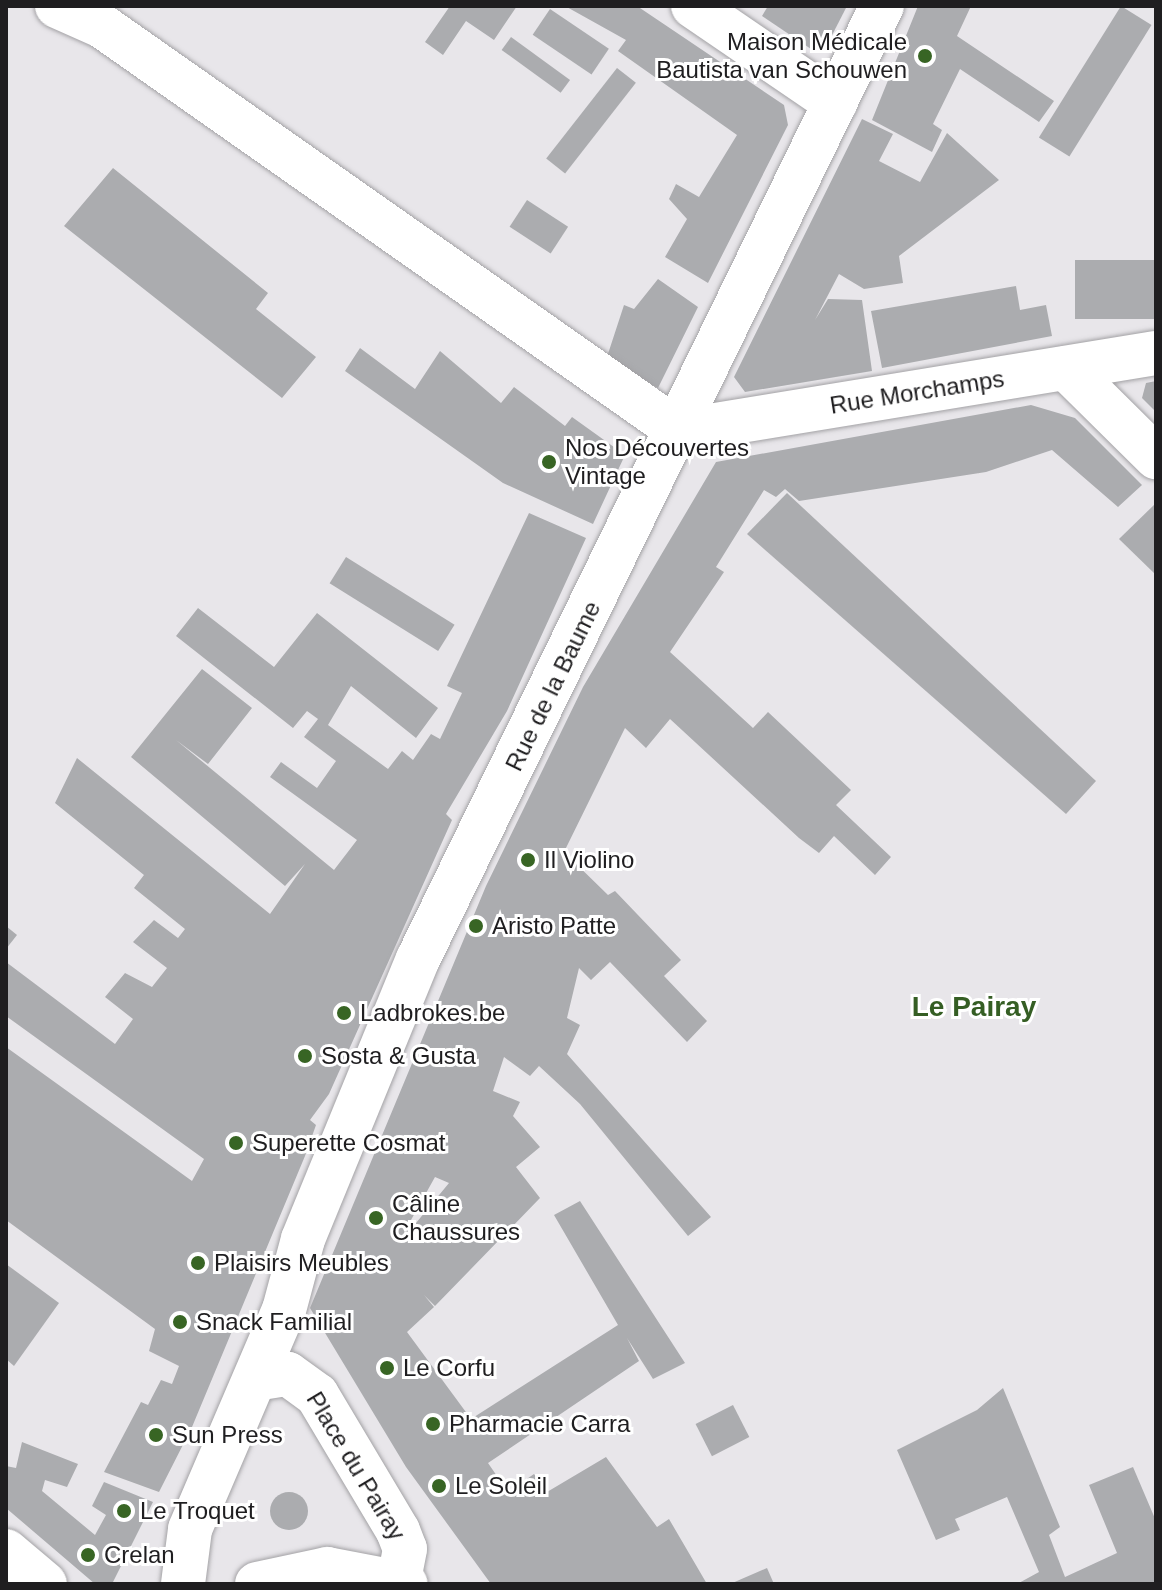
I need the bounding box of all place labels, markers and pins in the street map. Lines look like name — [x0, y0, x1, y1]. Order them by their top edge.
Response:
place label: Maison Médicale Bautista van Schouwen — [656, 28, 907, 84]
marker: Maison Médicale Bautista van Schouwen — [914, 45, 936, 67]
place label: Nos Découvertes Vintage — [565, 434, 749, 490]
marker: Nos Découvertes Vintage — [540, 453, 558, 471]
place label: Il Violino — [544, 846, 634, 874]
marker: Il Violino — [519, 851, 537, 869]
place label: Aristo Patte — [492, 912, 616, 940]
marker: Aristo Patte — [467, 917, 485, 935]
place label: Ladbrokes.be — [360, 999, 505, 1027]
marker: Ladbrokes.be — [335, 1004, 353, 1022]
place label: Sosta & Gusta — [321, 1042, 476, 1070]
marker: Sosta & Gusta — [296, 1047, 314, 1065]
place label: Superette Cosmat — [252, 1129, 445, 1157]
marker: Superette Cosmat — [227, 1134, 245, 1152]
place label: Câline Chaussures — [392, 1190, 520, 1246]
marker: Câline Chaussures — [367, 1209, 385, 1227]
place label: Plaisirs Meubles — [214, 1249, 389, 1277]
marker: Plaisirs Meubles — [189, 1254, 207, 1272]
place label: Snack Familial — [196, 1308, 352, 1336]
marker: Snack Familial — [171, 1313, 189, 1331]
place label: Le Corfu — [403, 1354, 495, 1382]
marker: Le Corfu — [378, 1359, 396, 1377]
place label: Pharmacie Carra — [449, 1410, 630, 1438]
marker: Pharmacie Carra — [424, 1415, 442, 1433]
place label: Sun Press — [172, 1421, 283, 1449]
marker: Sun Press — [147, 1426, 165, 1444]
place label: Le Soleil — [455, 1472, 547, 1500]
marker: Le Soleil — [430, 1477, 448, 1495]
place label: Le Troquet — [140, 1497, 255, 1525]
marker: Le Troquet — [115, 1502, 133, 1520]
place label: Crelan — [104, 1541, 175, 1569]
marker: Crelan — [79, 1546, 97, 1564]

